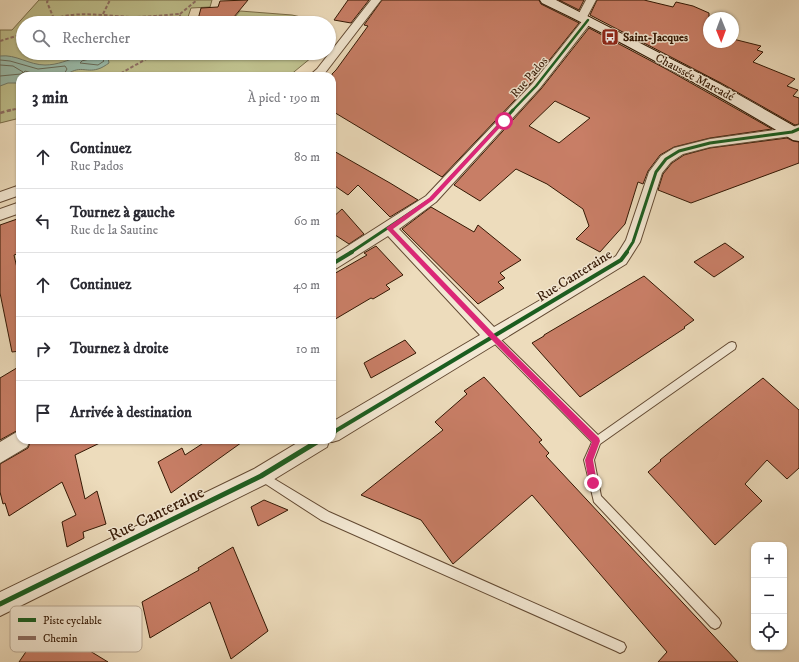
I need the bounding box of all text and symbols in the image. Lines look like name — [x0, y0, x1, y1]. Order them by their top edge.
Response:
north arrow — [703, 12, 739, 48]
search box — [16, 16, 336, 60]
icon: search — [30, 27, 52, 49]
bus stop icon: Saint-Jacques — [600, 27, 620, 47]
text: Rechercher — [62, 29, 130, 48]
place label: Saint-Jacques — [623, 30, 688, 45]
street label: Chaussée Marcadé — [653, 50, 737, 105]
street label: Rue Pados — [508, 54, 551, 101]
text: 3 min — [32, 87, 68, 109]
text: À pied · 190 m — [248, 90, 320, 106]
route start — [495, 112, 513, 130]
text: Continuez — [70, 139, 131, 158]
icon: ahead — [32, 146, 54, 168]
text: 80 m — [294, 149, 320, 165]
text: Rue Pados — [70, 158, 123, 174]
text: Tournez à gauche — [70, 203, 175, 222]
icon: left — [32, 210, 54, 232]
text: 60 m — [294, 213, 320, 229]
text: Rue de la Sautine — [70, 222, 158, 238]
street label: Rue Canteraine — [534, 245, 616, 306]
icon: ahead — [32, 274, 54, 296]
text: Continuez — [70, 275, 131, 294]
text: 40 m — [293, 277, 320, 293]
icon: right — [32, 338, 54, 360]
text: Tournez à droite — [70, 339, 168, 358]
text: 10 m — [296, 341, 320, 357]
icon: arrive — [32, 402, 54, 424]
text: Arrivée à destination — [70, 403, 192, 422]
route end — [584, 474, 602, 492]
street label: Rue Canteraine — [105, 481, 208, 547]
map controls — [751, 542, 787, 650]
button: + — [751, 542, 787, 578]
button: − — [751, 578, 787, 614]
legend — [10, 606, 142, 652]
text: Piste cyclable — [43, 614, 102, 628]
button: locate — [751, 614, 787, 650]
text: Chemin — [43, 632, 78, 646]

